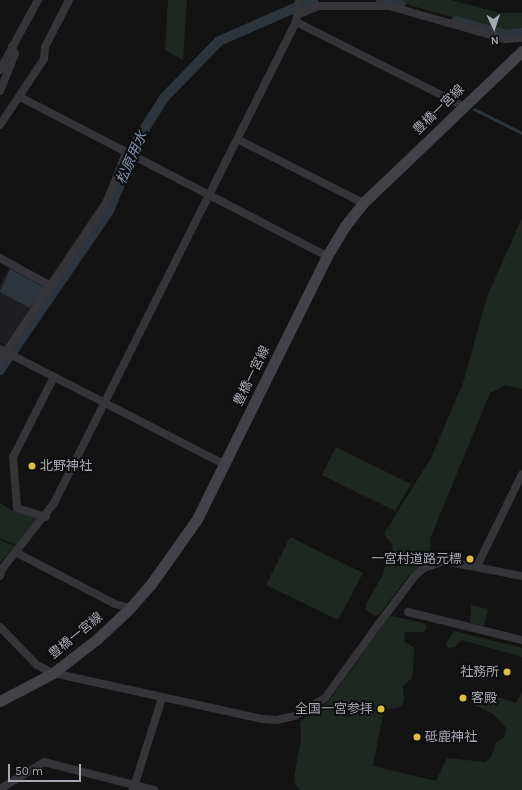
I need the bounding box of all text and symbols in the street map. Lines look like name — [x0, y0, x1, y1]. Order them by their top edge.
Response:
north arrow — [474, 8, 514, 48]
text: N — [490, 34, 499, 47]
street label: 豊橋一宮線 — [410, 82, 468, 138]
water label: 松原用水 — [113, 129, 151, 187]
street label: 豊橋一宮線 — [231, 343, 273, 409]
place label: 北野神社 — [40, 458, 92, 474]
marker: 北野神社 — [27, 461, 37, 471]
place label: 一宮村道路元標 — [371, 551, 462, 567]
marker: 一宮村道路元標 — [465, 554, 475, 564]
street label: 豊橋一宮線 — [46, 609, 106, 663]
place label: 社務所 — [460, 664, 499, 680]
marker: 社務所 — [502, 667, 512, 677]
place label: 客殿 — [471, 690, 497, 706]
marker: 客殿 — [458, 693, 468, 703]
place label: 全国一宮参拝 — [295, 701, 373, 717]
marker: 全国一宮参拝 — [376, 704, 386, 714]
place label: 砥鹿神社 — [425, 729, 477, 745]
marker: 砥鹿神社 — [412, 732, 422, 742]
scale bar — [10, 756, 83, 782]
text: 50 m — [15, 764, 43, 778]

